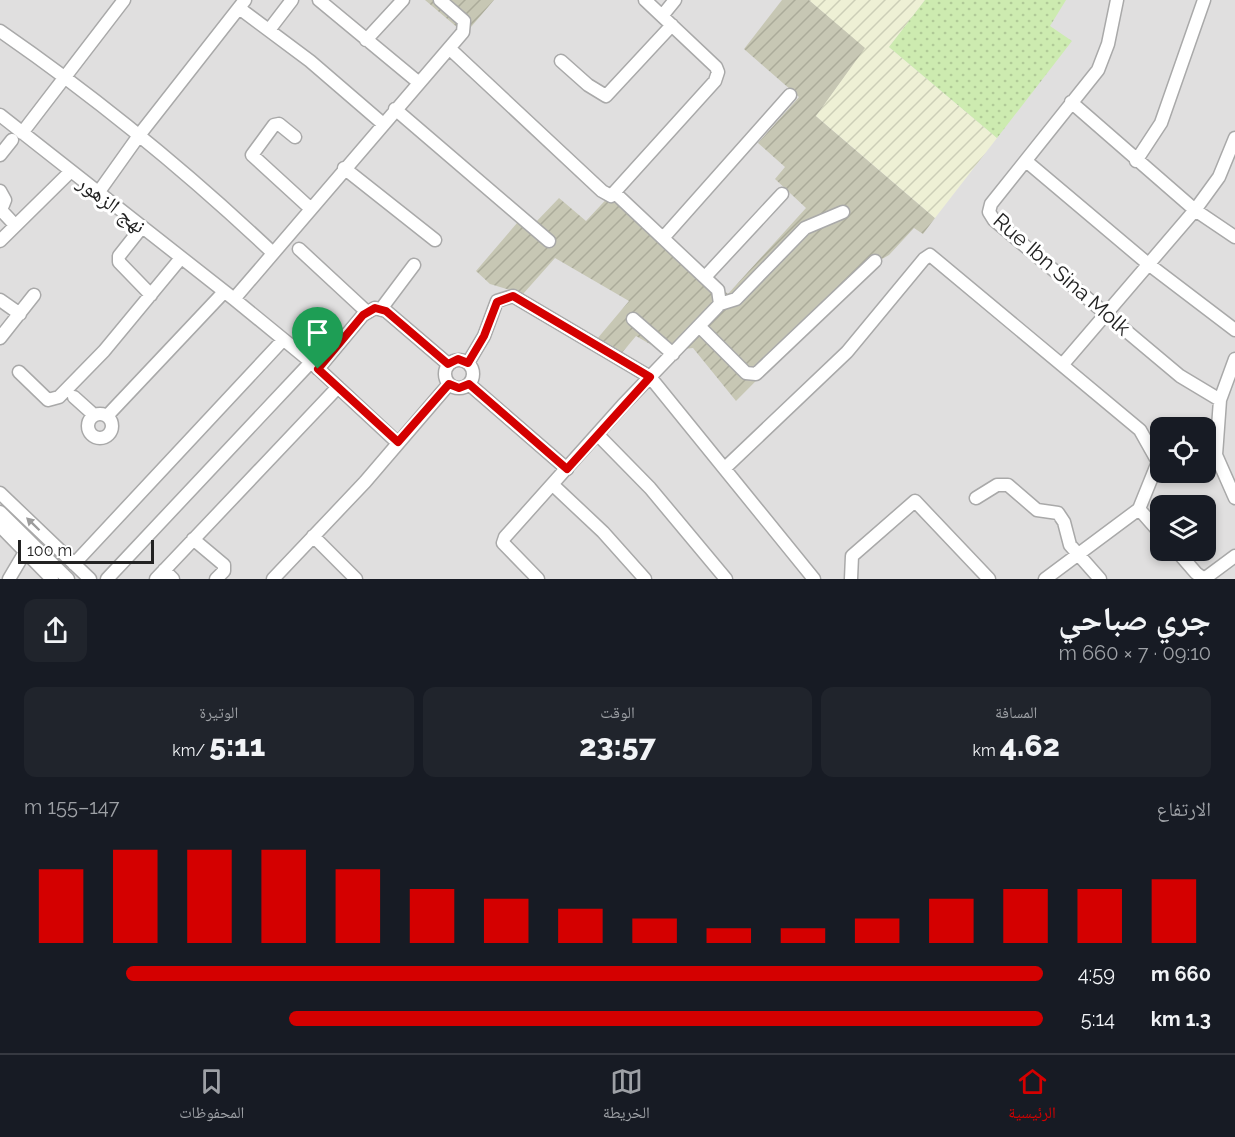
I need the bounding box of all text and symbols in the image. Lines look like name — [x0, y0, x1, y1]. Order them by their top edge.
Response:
street label: نهج الزهور — [72, 169, 151, 239]
street label: Rue Ibn Sina Molk — [988, 208, 1136, 340]
pin — [292, 307, 343, 369]
icon: arrive — [301, 316, 334, 349]
map controls — [1150, 417, 1216, 561]
button: locate — [1150, 417, 1216, 483]
button: layers — [1150, 495, 1216, 561]
one-way arrow — [25, 517, 40, 531]
scale bar — [18, 537, 154, 564]
text: 100 m — [27, 541, 72, 560]
button: share — [24, 599, 87, 662]
text: جري صباحي — [1058, 599, 1211, 638]
text: 09:10 · 7 × 660 m — [1059, 641, 1211, 665]
text: الوتيرة — [199, 703, 238, 722]
text: الوقت — [600, 703, 635, 722]
text: المسافة — [995, 703, 1037, 722]
text: 5:11 — [209, 728, 265, 763]
text: 23:57 — [579, 728, 656, 763]
text: 4.62 — [1000, 728, 1060, 763]
text: /km — [172, 741, 209, 760]
text: km — [972, 741, 1000, 760]
text: 147–155 m — [24, 795, 119, 819]
text: الارتفاع — [1156, 797, 1211, 821]
text: 4:59 — [1078, 962, 1115, 986]
text: 660 m — [1151, 962, 1211, 986]
text: 5:14 — [1081, 1007, 1115, 1031]
text: 1.3 km — [1151, 1007, 1211, 1031]
tab: المحفوظات — [179, 1065, 244, 1128]
tab: الخريطة — [603, 1065, 650, 1128]
tab: الرئيسية — [1008, 1065, 1056, 1128]

